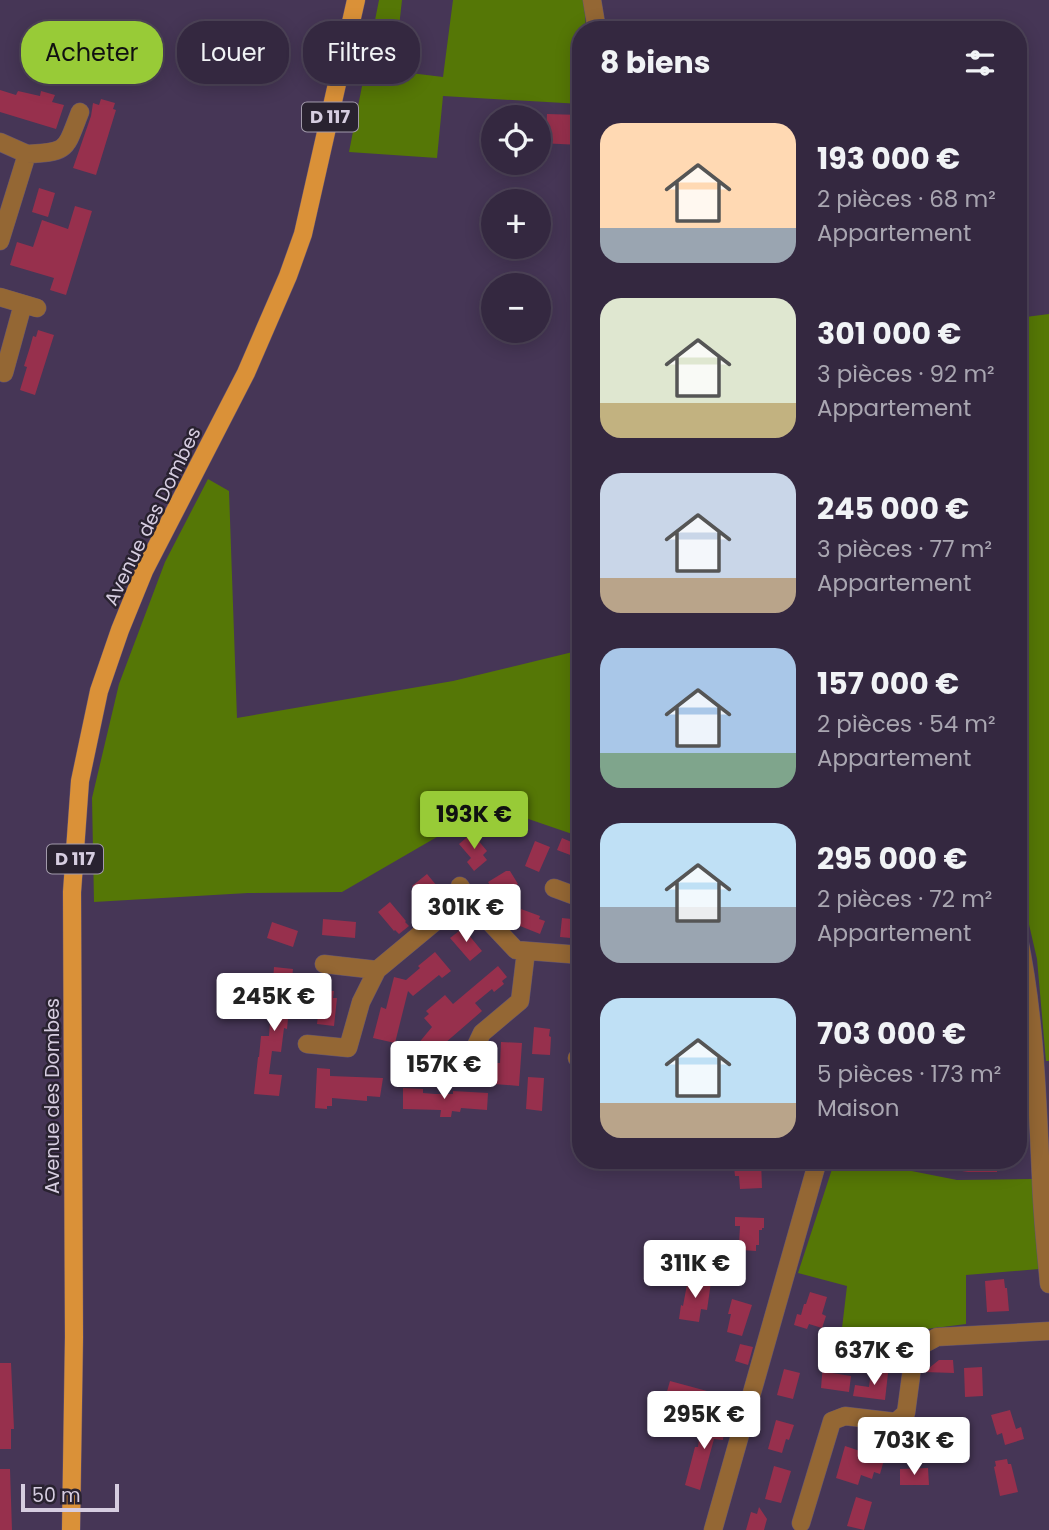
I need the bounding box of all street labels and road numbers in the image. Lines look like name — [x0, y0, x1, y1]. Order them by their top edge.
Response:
road number: D 117 — [302, 103, 358, 132]
street label: Avenue des Dombes — [97, 422, 207, 610]
road number: D 117 — [47, 844, 103, 874]
street label: Avenue des Dombes — [39, 998, 66, 1194]

